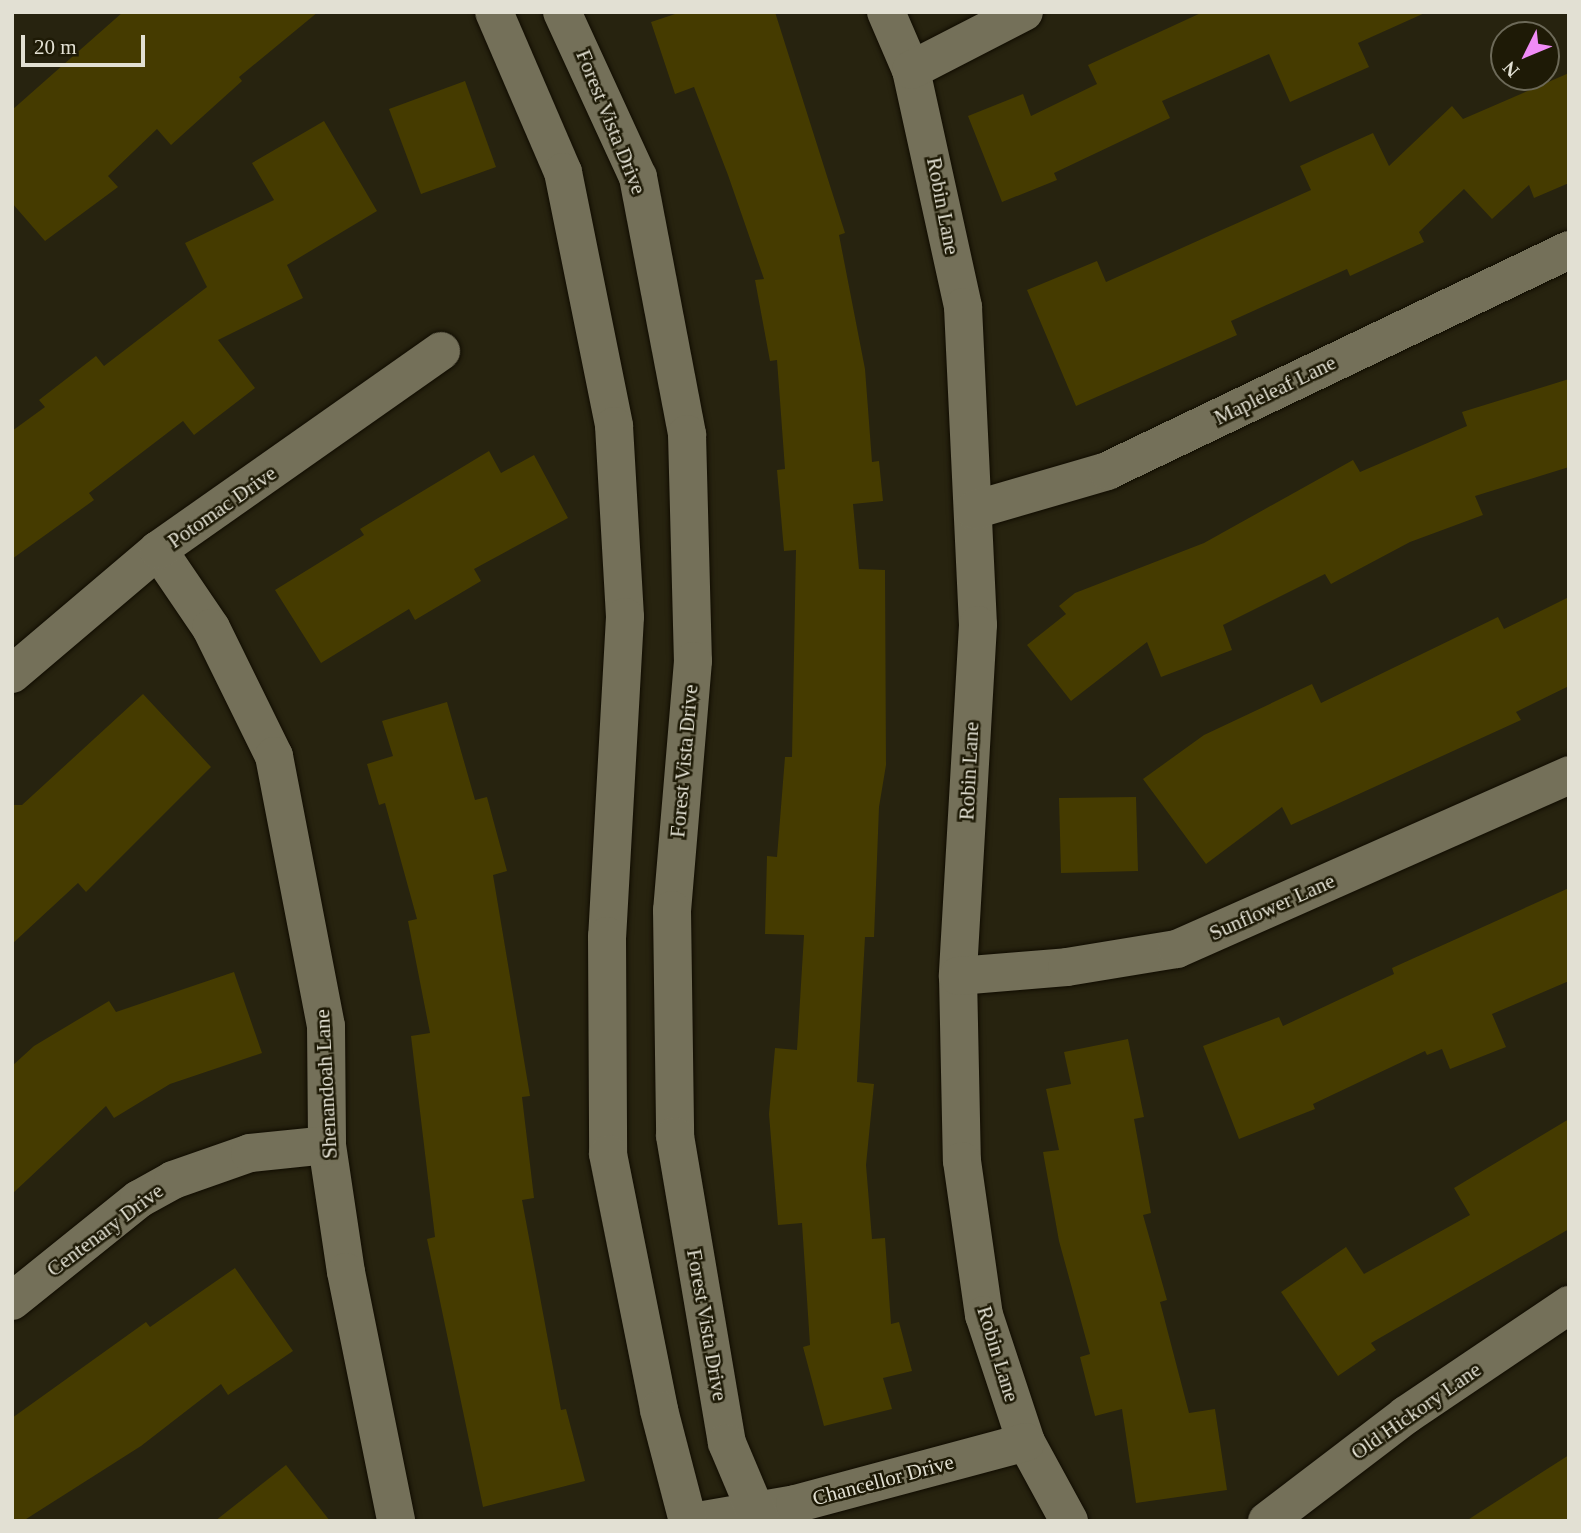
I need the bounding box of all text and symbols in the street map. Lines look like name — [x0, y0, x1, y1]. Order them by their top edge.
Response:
scale bar — [24, 21, 149, 65]
north arrow — [1490, 21, 1560, 91]
text: 20 m — [34, 35, 77, 59]
street label: Forest Vista Drive — [570, 46, 652, 198]
text: N — [1498, 57, 1523, 81]
street label: Robin Lane — [921, 155, 965, 257]
street label: Mapleleaf Lane — [1210, 350, 1340, 430]
street label: Potomac Drive — [163, 460, 281, 554]
street label: Forest Vista Drive — [665, 683, 703, 839]
street label: Robin Lane — [954, 721, 984, 821]
street label: Sunflower Lane — [1205, 868, 1339, 946]
street label: Shenandoah Lane — [309, 1009, 343, 1159]
street label: Centenary Drive — [42, 1178, 168, 1282]
street label: Forest Vista Drive — [681, 1247, 733, 1403]
street label: Robin Lane — [972, 1303, 1024, 1405]
street label: Old Hickory Lane — [1346, 1357, 1486, 1465]
street label: Chancellor Drive — [810, 1449, 956, 1511]

